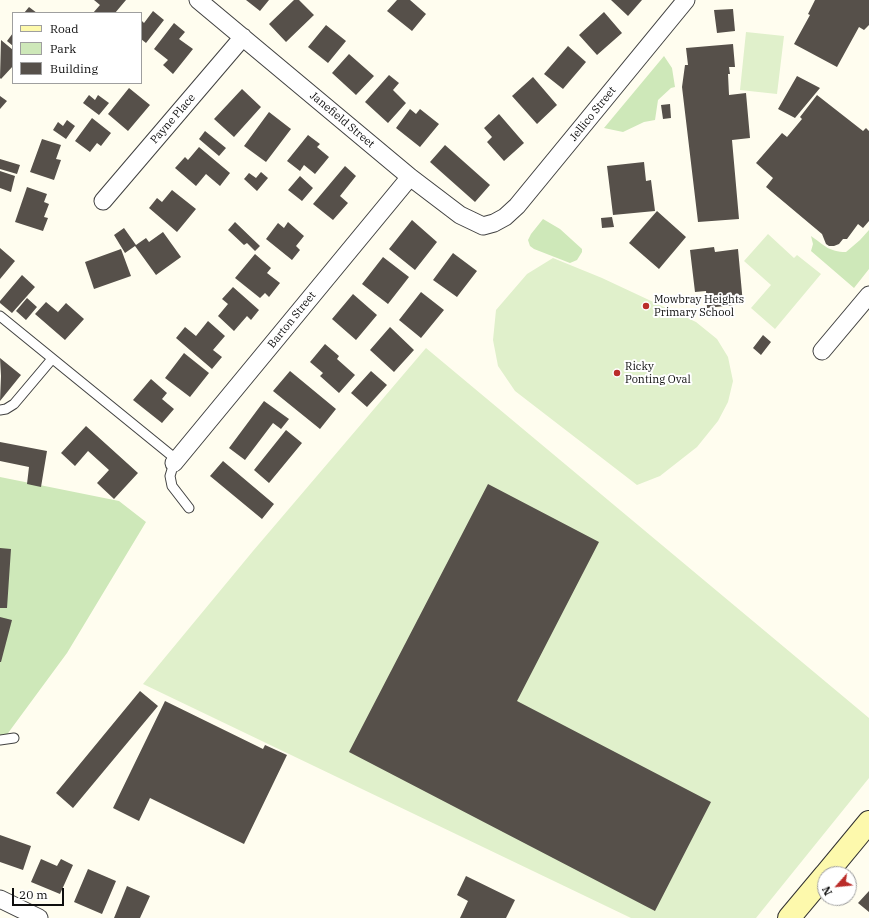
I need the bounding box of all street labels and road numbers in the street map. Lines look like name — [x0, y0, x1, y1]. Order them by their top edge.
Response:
street label: Jellico Street — [567, 84, 619, 144]
street label: Janefield Street — [307, 89, 377, 151]
street label: Payne Place — [148, 91, 198, 147]
street label: Barton Street — [265, 289, 319, 351]

